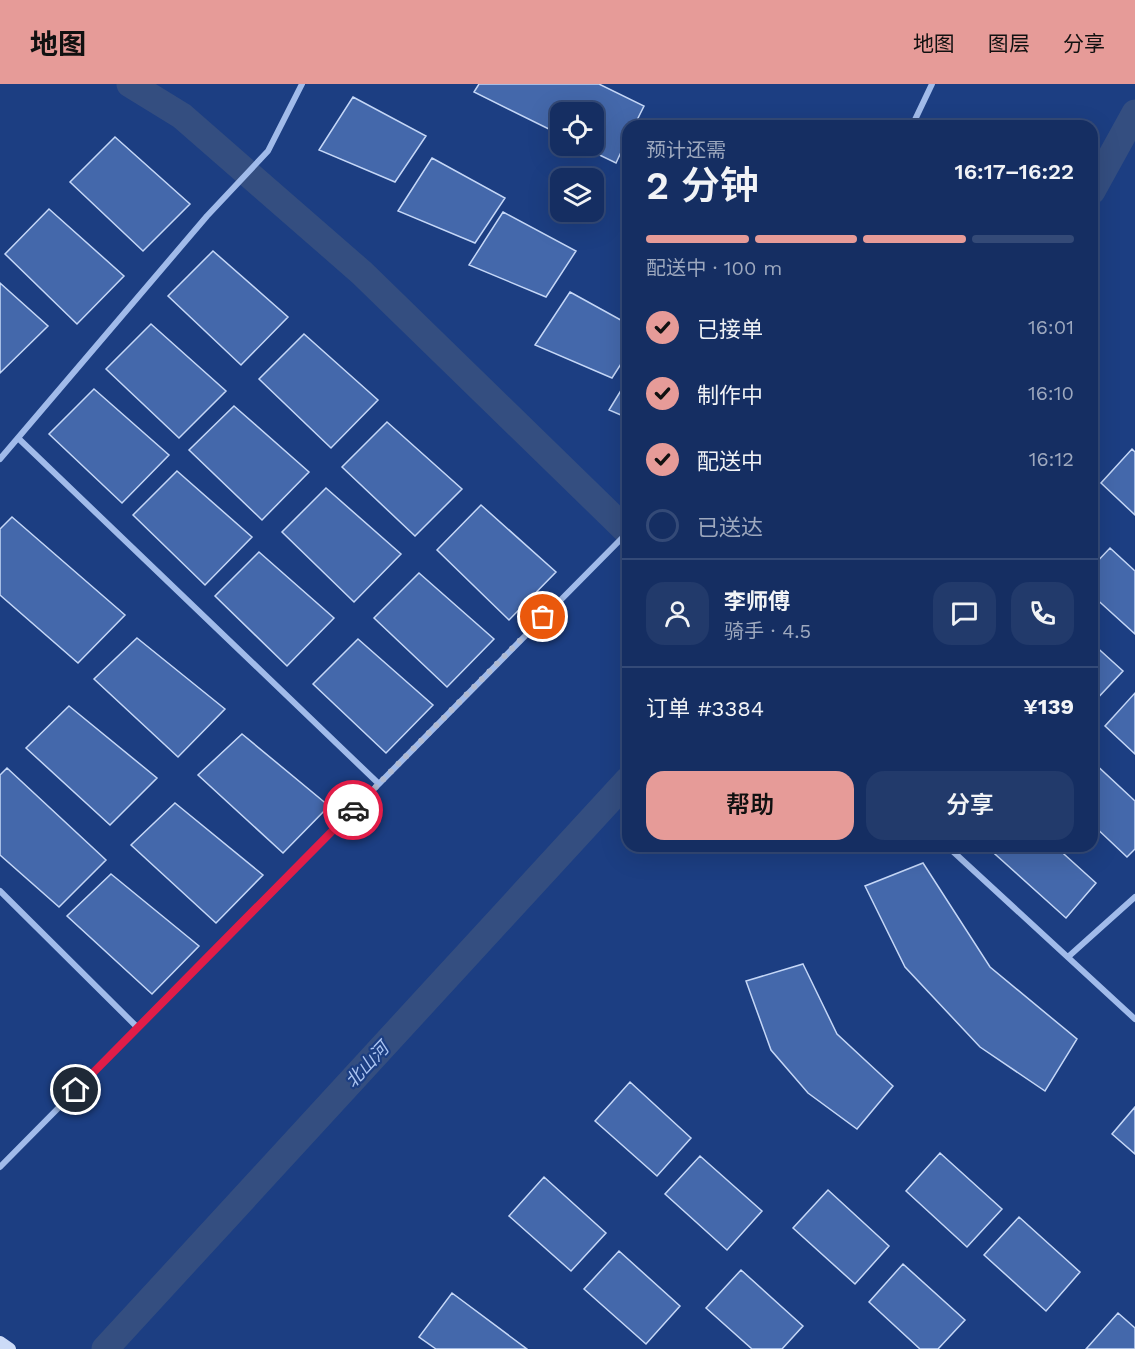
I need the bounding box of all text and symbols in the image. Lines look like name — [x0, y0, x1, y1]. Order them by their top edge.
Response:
text: 地图 — [30, 28, 86, 61]
text: 地图 — [913, 31, 955, 56]
text: 图层 — [988, 31, 1030, 56]
text: 分享 — [1063, 31, 1105, 56]
map controls — [550, 102, 604, 222]
button: locate — [550, 102, 604, 156]
text: 预计还需 — [646, 138, 726, 162]
text: 16:17–16:22 — [954, 159, 1074, 184]
text: 2 分钟 — [646, 163, 759, 208]
button: layers — [550, 168, 604, 222]
text: 配送中 · 100 m — [646, 256, 782, 280]
icon: check — [646, 311, 679, 344]
text: 16:01 — [1028, 315, 1074, 339]
text: 已接单 — [697, 317, 763, 342]
icon: check — [646, 377, 679, 410]
text: 16:10 — [1028, 381, 1074, 405]
text: 制作中 — [697, 383, 763, 408]
icon: check — [646, 443, 679, 476]
text: 16:12 — [1029, 447, 1074, 471]
text: 配送中 — [697, 449, 763, 474]
text: 已送达 — [697, 515, 763, 540]
button: person — [646, 582, 709, 645]
button: chat — [933, 582, 996, 645]
button: phone — [1011, 582, 1074, 645]
text: 李师傅 — [724, 589, 790, 614]
pin — [517, 591, 568, 642]
icon: bag — [526, 600, 559, 633]
text: 骑手 · 4.5 — [724, 619, 811, 643]
text: ¥139 — [1023, 694, 1074, 719]
text: 订单 #3384 — [646, 696, 764, 721]
button: 帮助 — [646, 771, 854, 840]
button: 分享 — [866, 771, 1074, 840]
courier — [323, 780, 383, 840]
icon: car — [337, 794, 370, 827]
water label: 北山河 — [341, 1036, 395, 1092]
pin — [50, 1064, 101, 1115]
icon: home — [59, 1073, 92, 1106]

